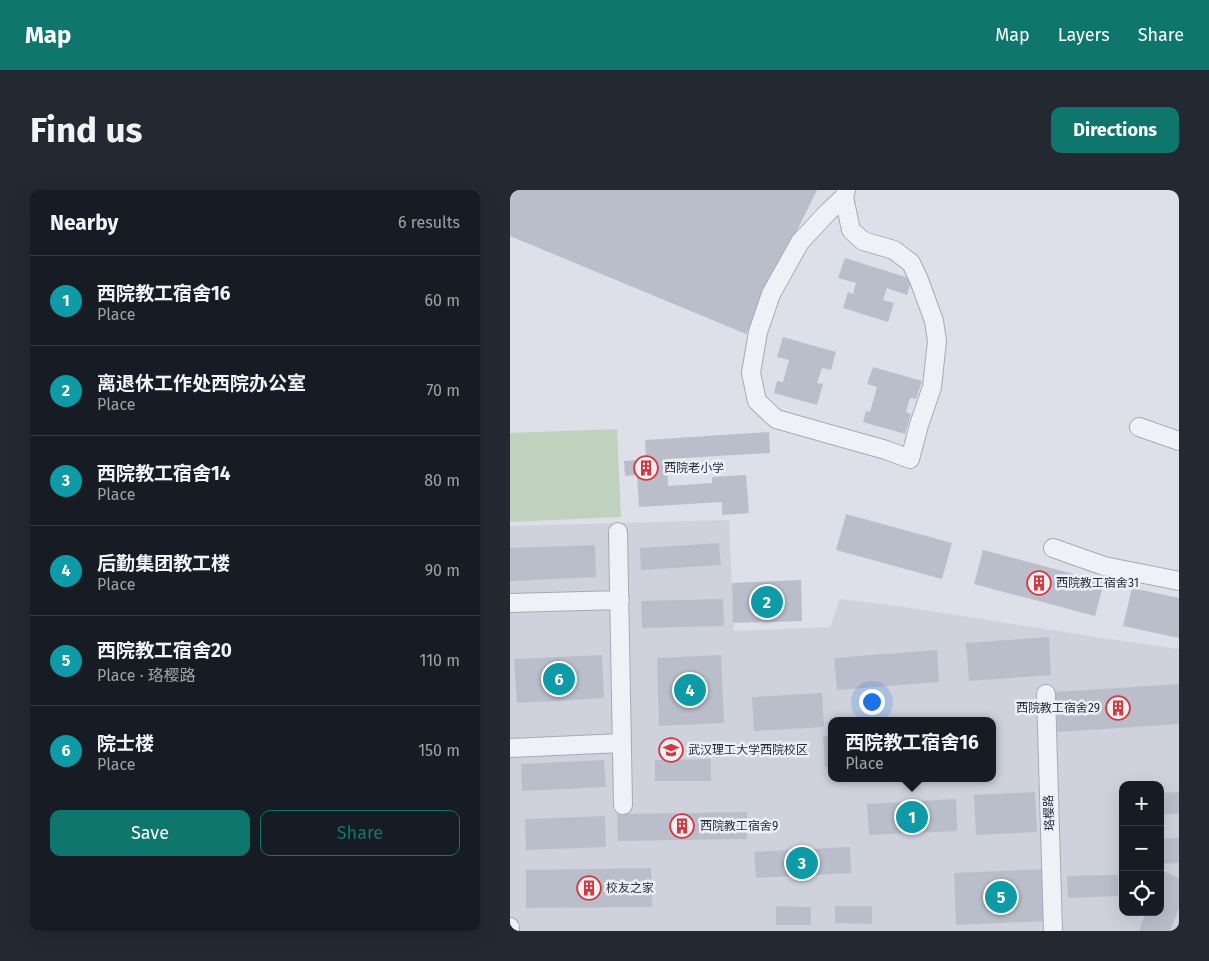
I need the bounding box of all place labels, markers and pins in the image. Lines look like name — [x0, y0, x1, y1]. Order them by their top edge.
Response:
building icon: 西院老小学 — [633, 455, 659, 481]
place label: 西院老小学 — [664, 461, 724, 475]
building icon: 西院教工宿舍31 — [1026, 570, 1052, 596]
place label: 西院教工宿舍31 — [1056, 576, 1139, 590]
pin: 2 — [751, 583, 783, 621]
pin: 6 — [543, 660, 575, 698]
pin: 4 — [674, 671, 706, 709]
building icon: 西院教工宿舍29 — [1105, 695, 1131, 721]
place label: 西院教工宿舍29 — [1016, 701, 1100, 715]
school or university icon: 武汉理工大学西院校区 — [658, 737, 684, 763]
place label: 武汉理工大学西院校区 — [688, 743, 808, 757]
pin: 1 — [896, 798, 928, 836]
building icon: 西院教工宿舍9 — [669, 813, 695, 839]
place label: 西院教工宿舍9 — [700, 819, 778, 833]
pin: 3 — [786, 844, 818, 882]
building icon: 校友之家 — [576, 875, 602, 901]
pin: 5 — [985, 878, 1017, 916]
place label: 校友之家 — [606, 881, 654, 895]

